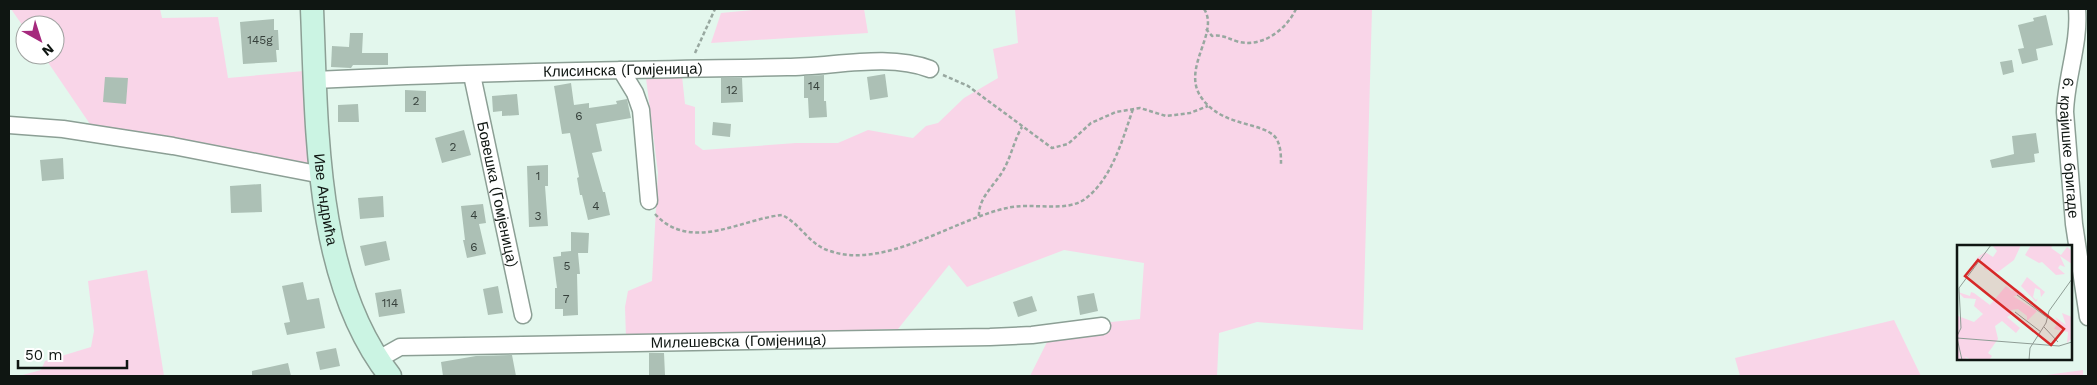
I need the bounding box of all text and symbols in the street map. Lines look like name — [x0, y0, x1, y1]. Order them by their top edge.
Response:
north arrow — [15, 15, 65, 65]
house number: 145g — [247, 33, 273, 47]
text: N — [39, 41, 57, 60]
street label: Клисинска (Гомјеница) — [543, 60, 703, 81]
street label: 6. крајишке бригаде — [2056, 76, 2083, 219]
house number: 14 — [808, 79, 820, 93]
house number: 12 — [726, 83, 738, 97]
house number: 2 — [413, 94, 420, 108]
house number: 6 — [575, 109, 583, 123]
street label: Бовешка (Гомјеница) — [473, 120, 522, 269]
house number: 2 — [450, 140, 457, 154]
street label: Иве Андрића — [310, 153, 341, 248]
house number: 1 — [536, 169, 540, 183]
house number: 4 — [592, 199, 600, 213]
house number: 4 — [470, 208, 478, 222]
house number: 3 — [535, 209, 542, 223]
house number: 6 — [470, 240, 478, 254]
inset map — [1957, 245, 2072, 360]
house number: 5 — [564, 259, 571, 273]
house number: 7 — [563, 292, 570, 306]
house number: 114 — [382, 296, 398, 310]
street label: Милешевска (Гомјеница) — [651, 331, 827, 352]
scale bar — [18, 338, 126, 370]
text: 50 m — [25, 346, 62, 364]

